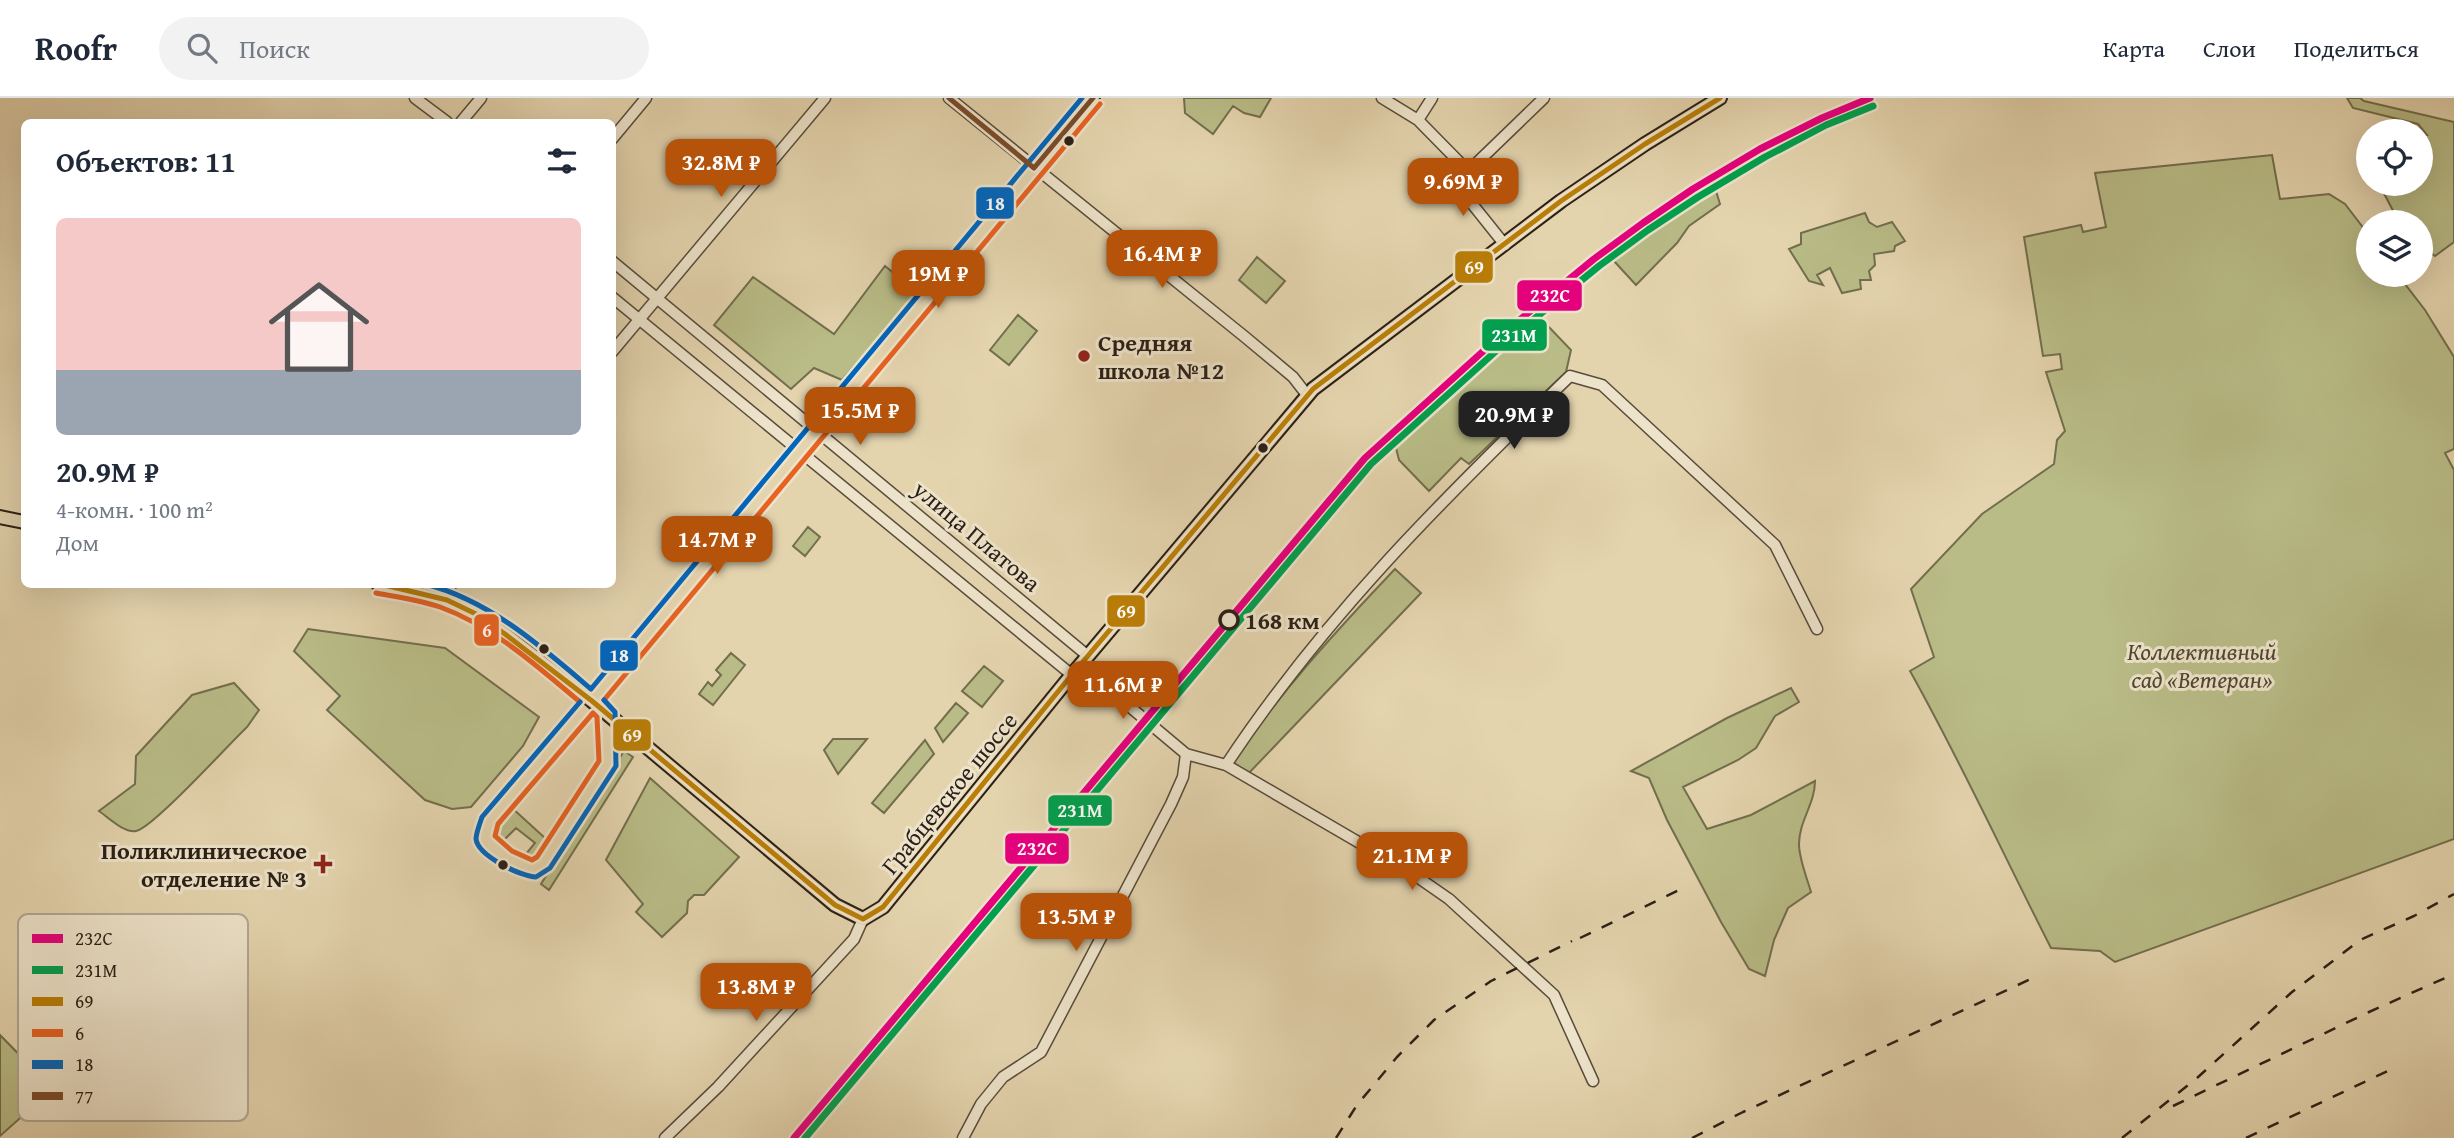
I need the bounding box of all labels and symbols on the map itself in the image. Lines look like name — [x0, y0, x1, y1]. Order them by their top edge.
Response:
unlabelled marker — [1062, 134, 1076, 148]
pin: 32.8M ₽ — [656, 140, 786, 199]
pin: 9.69M ₽ — [1398, 158, 1528, 218]
line badge: 18 — [975, 186, 1015, 220]
text: 18 — [985, 189, 1005, 217]
pin: 16.4M ₽ — [1097, 230, 1227, 290]
pin: 19M ₽ — [889, 250, 987, 310]
line badge: 69 — [1454, 250, 1494, 284]
text: 69 — [1464, 253, 1484, 281]
line badge: 232C — [1516, 279, 1583, 312]
text: 232C — [1530, 281, 1570, 309]
line badge: 231М — [1481, 318, 1548, 352]
text: 231М — [1491, 321, 1537, 349]
place label: Средняя школа №12 — [1098, 325, 1224, 388]
marker: Средняя школа №12 — [1076, 348, 1092, 364]
pin: 15.5M ₽ — [795, 388, 925, 447]
pin: 20.9M ₽ — [1449, 392, 1579, 451]
unlabelled marker — [1256, 441, 1270, 455]
street label: улица Платова — [905, 471, 1049, 600]
pin: 14.7M ₽ — [652, 517, 782, 576]
line badge: 69 — [1106, 594, 1146, 628]
text: 69 — [1116, 597, 1136, 625]
place label: 168 км — [1245, 603, 1319, 638]
marker: 168 км — [1219, 610, 1239, 630]
line badge: 6 — [473, 613, 500, 647]
text: 6 — [482, 616, 492, 644]
park label: Коллективный сад «Ветеран» — [2127, 634, 2277, 697]
line badge: 18 — [599, 639, 639, 672]
text: 18 — [609, 641, 629, 669]
unlabelled marker — [537, 642, 551, 656]
pin: 11.6M ₽ — [1058, 662, 1188, 721]
street label: Грабцевское шоссе — [873, 704, 1025, 882]
line badge: 69 — [612, 718, 652, 752]
text: 69 — [622, 721, 642, 749]
line badge: 231М — [1047, 794, 1113, 827]
text: 231М — [1057, 796, 1103, 824]
line badge: 232C — [1004, 832, 1070, 865]
pin: 21.1M ₽ — [1347, 832, 1477, 892]
place label: Поликлиническое отделение № 3 — [101, 833, 307, 896]
text: 232C — [1017, 834, 1057, 862]
marker: Поликлиническое отделение № 3 — [313, 854, 333, 874]
unlabelled marker — [496, 858, 510, 872]
pin: 13.5M ₽ — [1011, 894, 1141, 953]
legend — [18, 914, 248, 1121]
text: 232C — [75, 924, 113, 952]
text: 231М — [75, 956, 117, 984]
pin: 13.8M ₽ — [691, 964, 821, 1023]
text: 69 — [75, 987, 93, 1015]
text: 6 — [75, 1019, 84, 1047]
text: 18 — [75, 1050, 93, 1078]
text: 77 — [75, 1082, 93, 1110]

